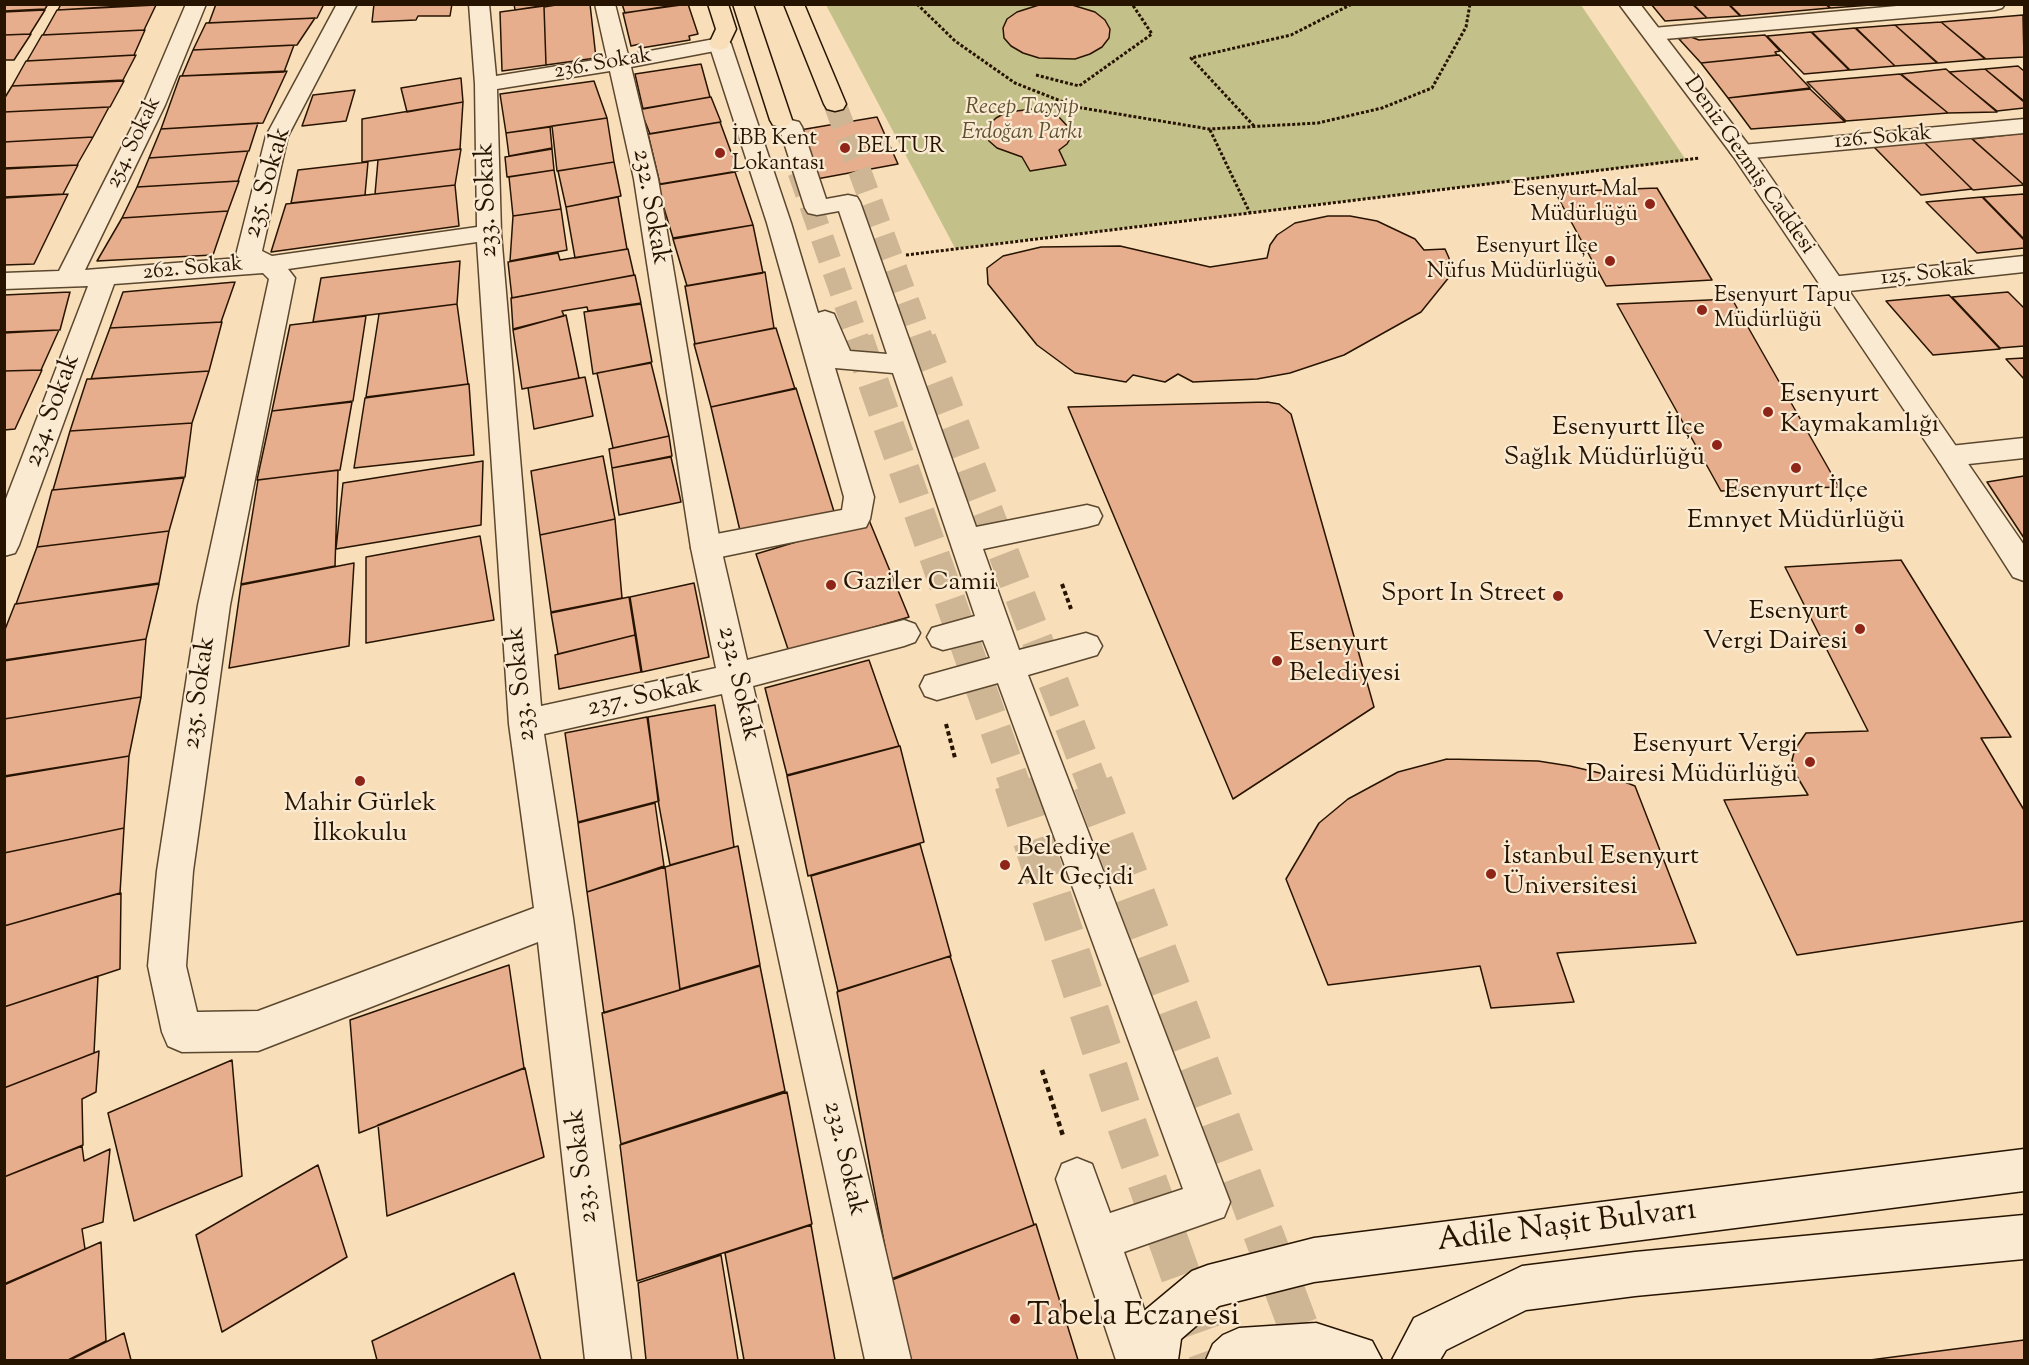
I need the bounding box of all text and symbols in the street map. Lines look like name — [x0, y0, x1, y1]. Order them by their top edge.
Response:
street label: 236. Sokak — [552, 43, 654, 87]
street label: Deniz Gezmiş Caddesi — [1677, 72, 1819, 260]
street label: 254. Sokak — [102, 93, 168, 193]
park label: Recep Tayyip Erdoğan Parkı — [961, 96, 1083, 148]
street label: 126. Sokak — [1833, 122, 1933, 156]
street label: 235. Sokak — [238, 124, 300, 242]
place label: İBB Kent Lokantası — [732, 127, 825, 178]
place label: BELTUR — [857, 135, 945, 161]
marker: BELTUR — [838, 141, 852, 155]
street label: 233. Sokak — [471, 142, 507, 258]
marker: İBB Kent Lokantası — [713, 146, 727, 160]
street label: 232. Sokak — [623, 147, 675, 267]
place label: Esenyurt Mal Müdürlüğü — [1513, 178, 1638, 230]
marker: Esenyurt Mal Müdürlüğü — [1643, 197, 1657, 211]
place label: Esenyurt İlçe Nüfus Müdürlüğü — [1427, 235, 1598, 286]
street label: 262. Sokak — [142, 252, 244, 288]
marker: Esenyurt İlçe Nüfus Müdürlüğü — [1603, 254, 1617, 268]
street label: 125. Sokak — [1880, 257, 1976, 293]
place label: Esenyurt Tapu Müdürlüğü — [1714, 284, 1851, 336]
marker: Esenyurt Tapu Müdürlüğü — [1695, 303, 1709, 317]
street label: 234. Sokak — [19, 350, 89, 472]
place label: Esenyurt Kaymakamlığı — [1780, 381, 1939, 442]
marker: Esenyurt Kaymakamlığı — [1761, 405, 1775, 419]
place label: Esenyurtt İlçe Sağlık Müdürlüğü — [1504, 414, 1705, 476]
marker: Esenyurtt İlçe Sağlık Müdürlüğü — [1710, 438, 1724, 452]
marker: Esenyurt İlçe Emnyet Müdürlüğü — [1789, 461, 1803, 475]
place label: Esenyurt İlçe Emnyet Müdürlüğü — [1687, 477, 1905, 538]
place label: Gaziler Camii — [843, 569, 997, 601]
marker: Gaziler Camii — [824, 578, 838, 592]
place label: Sport In Street — [1381, 580, 1546, 612]
marker: Sport In Street — [1551, 589, 1565, 603]
place label: Esenyurt Vergi Dairesi — [1703, 598, 1848, 660]
marker: Esenyurt Vergi Dairesi — [1853, 622, 1867, 636]
street label: 232. Sokak — [709, 624, 765, 744]
street label: 233. Sokak — [501, 625, 545, 743]
place label: Esenyurt Belediyesi — [1289, 630, 1401, 692]
street label: 235. Sokak — [178, 635, 224, 751]
marker: Esenyurt Belediyesi — [1270, 654, 1284, 668]
street label: 237. Sokak — [585, 671, 705, 725]
place label: Esenyurt Vergi Dairesi Müdürlüğü — [1586, 731, 1798, 792]
marker: Esenyurt Vergi Dairesi Müdürlüğü — [1803, 755, 1817, 769]
marker: Mahir Gürlek İlkokulu — [353, 774, 367, 788]
place label: Mahir Gürlek İlkokulu — [284, 790, 436, 852]
place label: Belediye Alt Geçidi — [1017, 834, 1134, 896]
place label: İstanbul Esenyurt Üniversitesi — [1503, 843, 1699, 904]
marker: Belediye Alt Geçidi — [998, 858, 1012, 872]
marker: İstanbul Esenyurt Üniversitesi — [1484, 867, 1498, 881]
street label: 232. Sokak — [815, 1099, 871, 1219]
street label: 233. Sokak — [561, 1107, 607, 1225]
street label: Adile Naşit Bulvarı — [1435, 1193, 1699, 1263]
place label: Tabela Eczanesi — [1027, 1300, 1240, 1338]
marker: Tabela Eczanesi — [1008, 1312, 1022, 1326]

